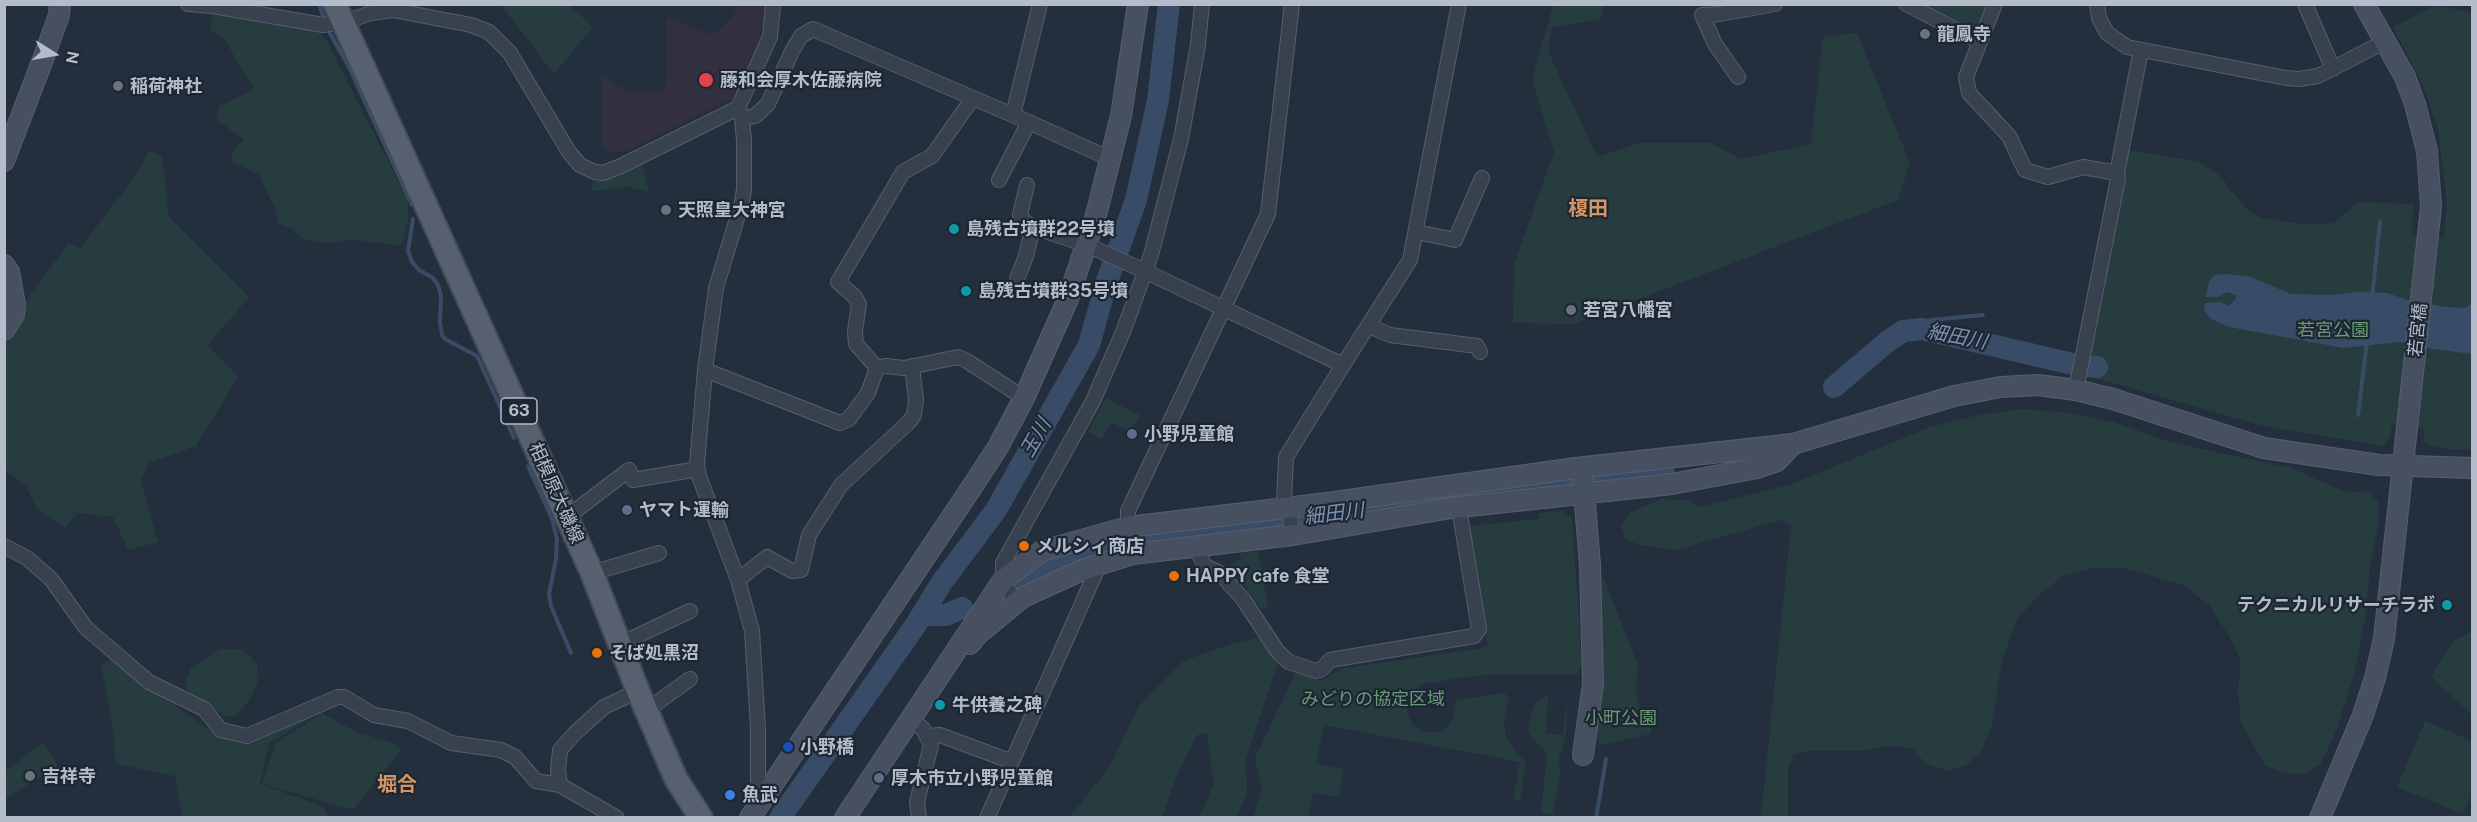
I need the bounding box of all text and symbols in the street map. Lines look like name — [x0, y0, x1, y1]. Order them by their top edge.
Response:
place label: 龍鳳寺 — [1937, 23, 1991, 45]
north arrow — [24, 24, 84, 84]
marker: 龍鳳寺 — [1918, 27, 1932, 41]
text: N — [62, 50, 83, 65]
place label: 藤和会厚木佐藤病院 — [720, 69, 882, 91]
marker: 藤和会厚木佐藤病院 — [697, 71, 715, 89]
place label: 稲荷神社 — [130, 75, 202, 97]
marker: 稲荷神社 — [111, 79, 125, 93]
district label: 榎田 — [1568, 197, 1608, 221]
place label: 天照皇大神宮 — [678, 199, 786, 221]
marker: 天照皇大神宮 — [659, 203, 673, 217]
place label: 島残古墳群22号墳 — [966, 218, 1115, 240]
marker: 島残古墳群22号墳 — [947, 222, 961, 236]
place label: 島残古墳群35号墳 — [978, 280, 1128, 302]
marker: 島残古墳群35号墳 — [959, 284, 973, 298]
place label: 若宮八幡宮 — [1583, 299, 1673, 321]
street label: 若宮橋 — [2404, 302, 2432, 358]
marker: 若宮八幡宮 — [1564, 303, 1578, 317]
water label: 細田川 — [1925, 319, 1989, 355]
park label: 若宮公園 — [2297, 319, 2369, 341]
road number: 63 — [501, 398, 537, 424]
water label: 玉川 — [1016, 415, 1056, 461]
place label: 小野児童館 — [1144, 423, 1234, 445]
marker: 小野児童館 — [1125, 427, 1139, 441]
street label: 相模原大磯線 — [524, 439, 588, 547]
water label: 細田川 — [1303, 498, 1365, 530]
place label: ヤマト運輸 — [639, 499, 729, 521]
marker: ヤマト運輸 — [620, 503, 634, 517]
place label: メルシィ商店 — [1036, 535, 1144, 557]
marker: メルシィ商店 — [1017, 539, 1031, 553]
place label: HAPPY cafe 食堂 — [1186, 565, 1329, 587]
marker: HAPPY cafe 食堂 — [1167, 569, 1181, 583]
place label: テクニカルリサーチラボ — [2237, 594, 2435, 616]
marker: テクニカルリサーチラボ — [2440, 598, 2454, 612]
place label: そば処黒沼 — [609, 642, 699, 664]
marker: そば処黒沼 — [590, 646, 604, 660]
park label: みどりの協定区域 — [1301, 688, 1445, 710]
place label: 牛供養之碑 — [952, 694, 1042, 716]
marker: 牛供養之碑 — [933, 698, 947, 712]
park label: 小町公園 — [1585, 707, 1657, 729]
place label: 小野橋 — [800, 736, 854, 758]
marker: 小野橋 — [781, 740, 795, 754]
place label: 吉祥寺 — [42, 765, 96, 787]
place label: 厚木市立小野児童館 — [891, 767, 1053, 789]
marker: 吉祥寺 — [23, 769, 37, 783]
marker: 厚木市立小野児童館 — [872, 771, 886, 785]
district label: 堀合 — [377, 773, 417, 797]
place label: 魚武 — [742, 784, 778, 806]
marker: 魚武 — [723, 788, 737, 802]

